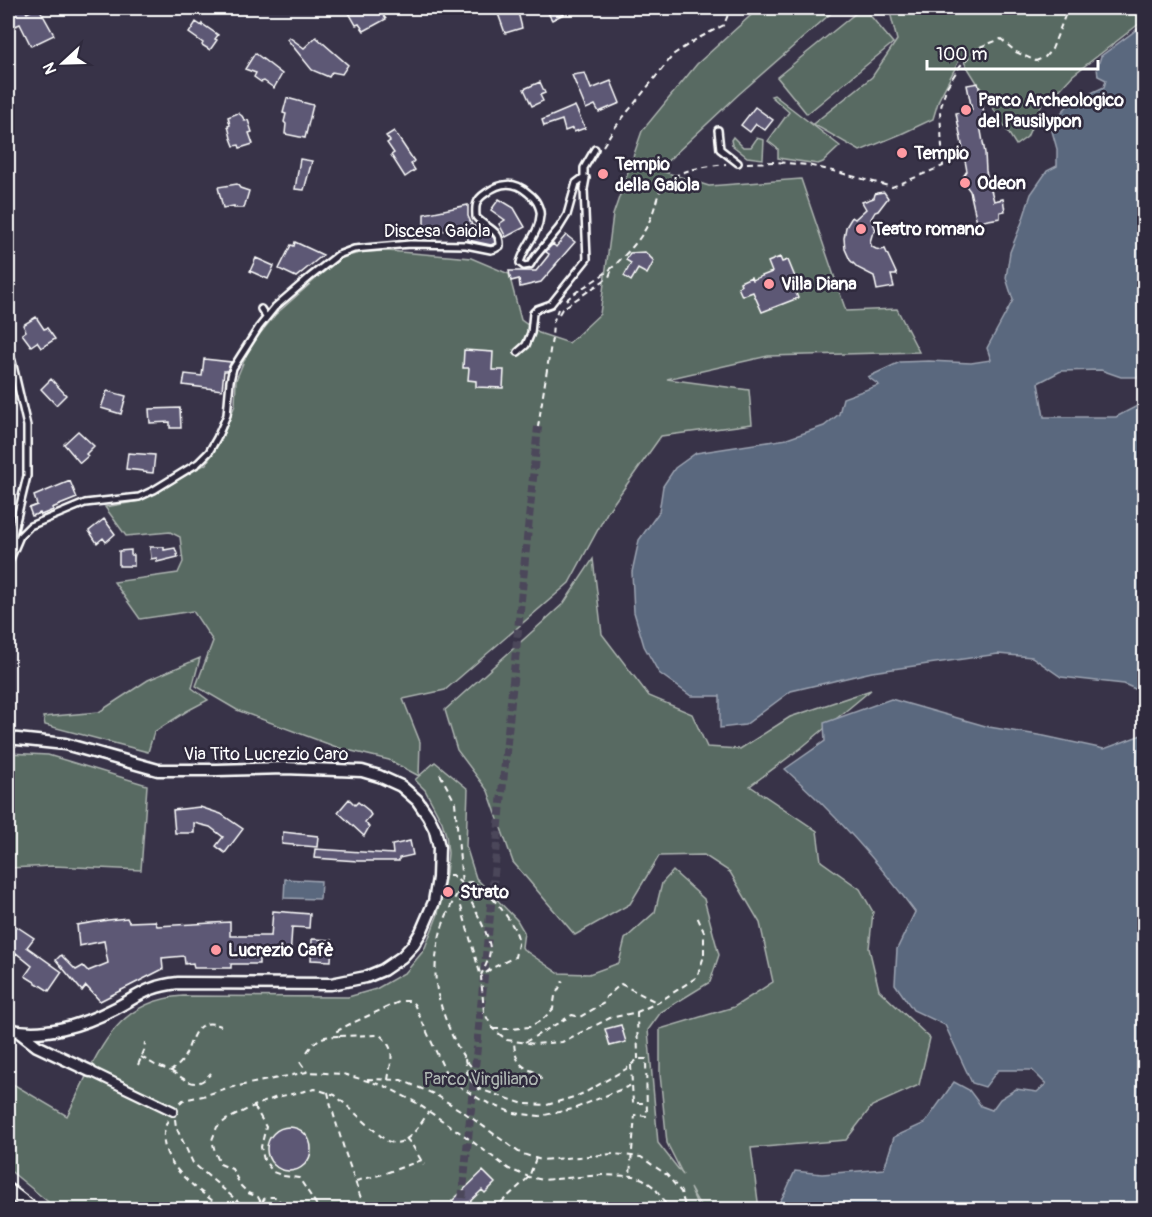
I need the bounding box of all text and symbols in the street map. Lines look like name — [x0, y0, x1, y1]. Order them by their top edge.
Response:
north arrow — [33, 33, 93, 93]
scale bar — [927, 33, 1098, 71]
text: 100 m — [936, 43, 988, 66]
text: N — [39, 59, 61, 77]
place label: Parco Archeologico del Pausilypon — [978, 89, 1124, 133]
marker: Parco Archeologico del Pausilypon — [959, 103, 973, 117]
place label: Tempio — [913, 142, 969, 165]
marker: Tempio — [895, 146, 909, 160]
place label: Tempio della Gaiola — [614, 153, 700, 197]
marker: Tempio della Gaiola — [596, 167, 610, 181]
place label: Odeon — [977, 172, 1026, 195]
marker: Odeon — [958, 176, 972, 190]
place label: Teatro romano — [872, 218, 985, 241]
street label: Discesa Gaiola — [384, 220, 490, 243]
marker: Teatro romano — [854, 222, 868, 236]
place label: Villa Diana — [781, 273, 857, 296]
marker: Villa Diana — [762, 277, 776, 291]
street label: Via Tito Lucrezio Caro — [184, 743, 349, 766]
place label: Strato — [460, 881, 509, 904]
marker: Strato — [441, 885, 455, 899]
place label: Lucrezio Cafè — [228, 939, 334, 962]
marker: Lucrezio Cafè — [209, 943, 223, 957]
park label: Parco Virgiliano — [424, 1068, 539, 1091]

